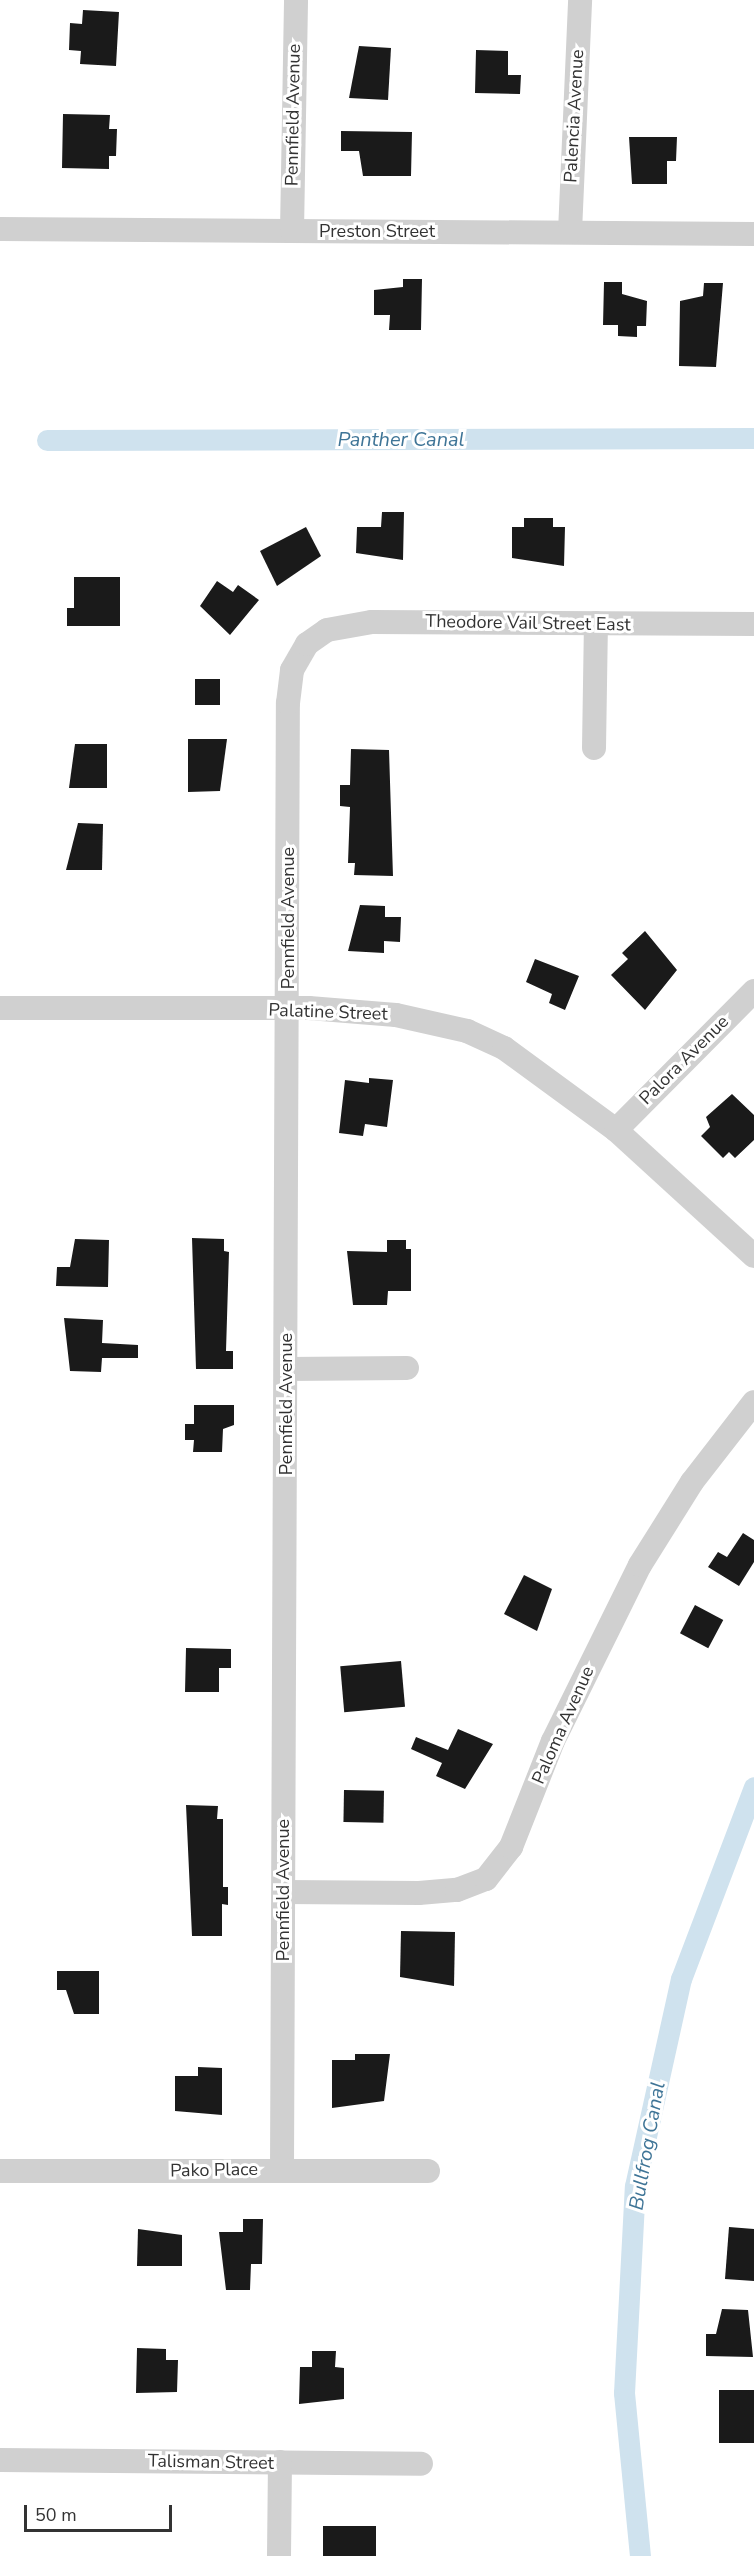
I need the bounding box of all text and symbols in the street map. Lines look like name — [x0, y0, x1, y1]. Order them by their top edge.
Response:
street label: Pennfield Avenue — [281, 44, 305, 186]
street label: Palencia Avenue — [560, 49, 588, 183]
street label: Preston Street — [319, 220, 435, 242]
water label: Panther Canal — [337, 427, 465, 451]
street label: Theodore Vail Street East — [425, 610, 631, 636]
street label: Pennfield Avenue — [277, 847, 299, 989]
street label: Palatine Street — [268, 999, 388, 1025]
street label: Palora Avenue — [635, 1011, 733, 1109]
street label: Pennfield Avenue — [275, 1333, 297, 1475]
street label: Paloma Avenue — [527, 1663, 599, 1787]
street label: Pennfield Avenue — [272, 1819, 294, 1961]
water label: Bullfrog Canal — [624, 2080, 670, 2212]
street label: Pako Place — [170, 2158, 258, 2182]
street label: Talisman Street — [148, 2450, 274, 2474]
scale bar — [27, 2493, 176, 2531]
text: 50 m — [35, 2503, 77, 2527]

